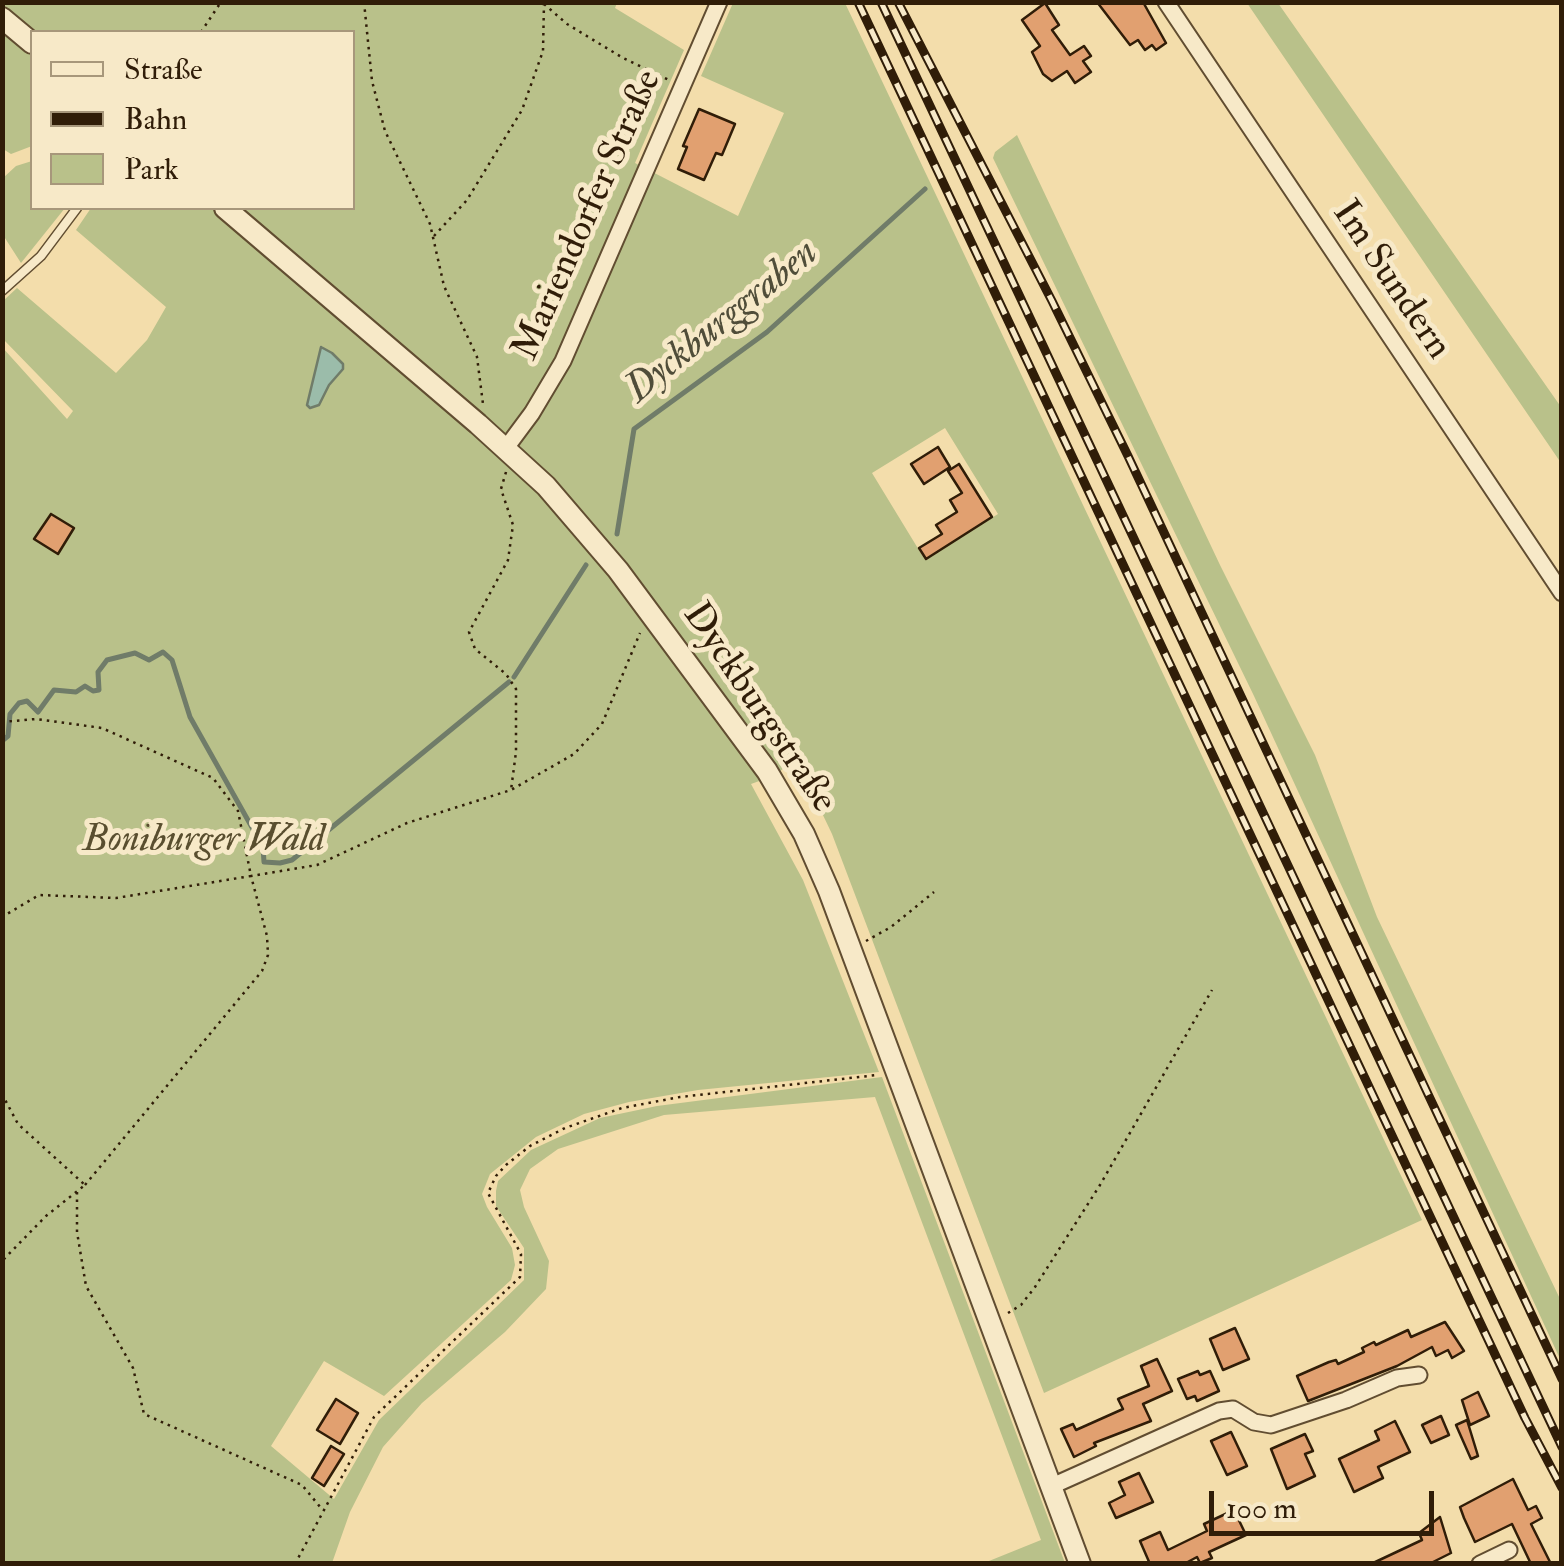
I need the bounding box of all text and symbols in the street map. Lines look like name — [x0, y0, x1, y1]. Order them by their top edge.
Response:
legend — [30, 30, 355, 210]
text: Straße — [124, 51, 203, 88]
street label: Mariendorfer Straße — [505, 64, 673, 368]
text: Bahn — [124, 101, 187, 138]
text: Park — [124, 151, 179, 188]
street label: Im Sundern — [1320, 193, 1460, 369]
water label: Dyckburggraben — [617, 231, 829, 415]
street label: Dyckburgstraße — [671, 596, 845, 822]
park label: Boniburger Wald — [83, 819, 325, 865]
scale bar — [1214, 1471, 1439, 1533]
text: 100 m — [1226, 1490, 1297, 1527]

